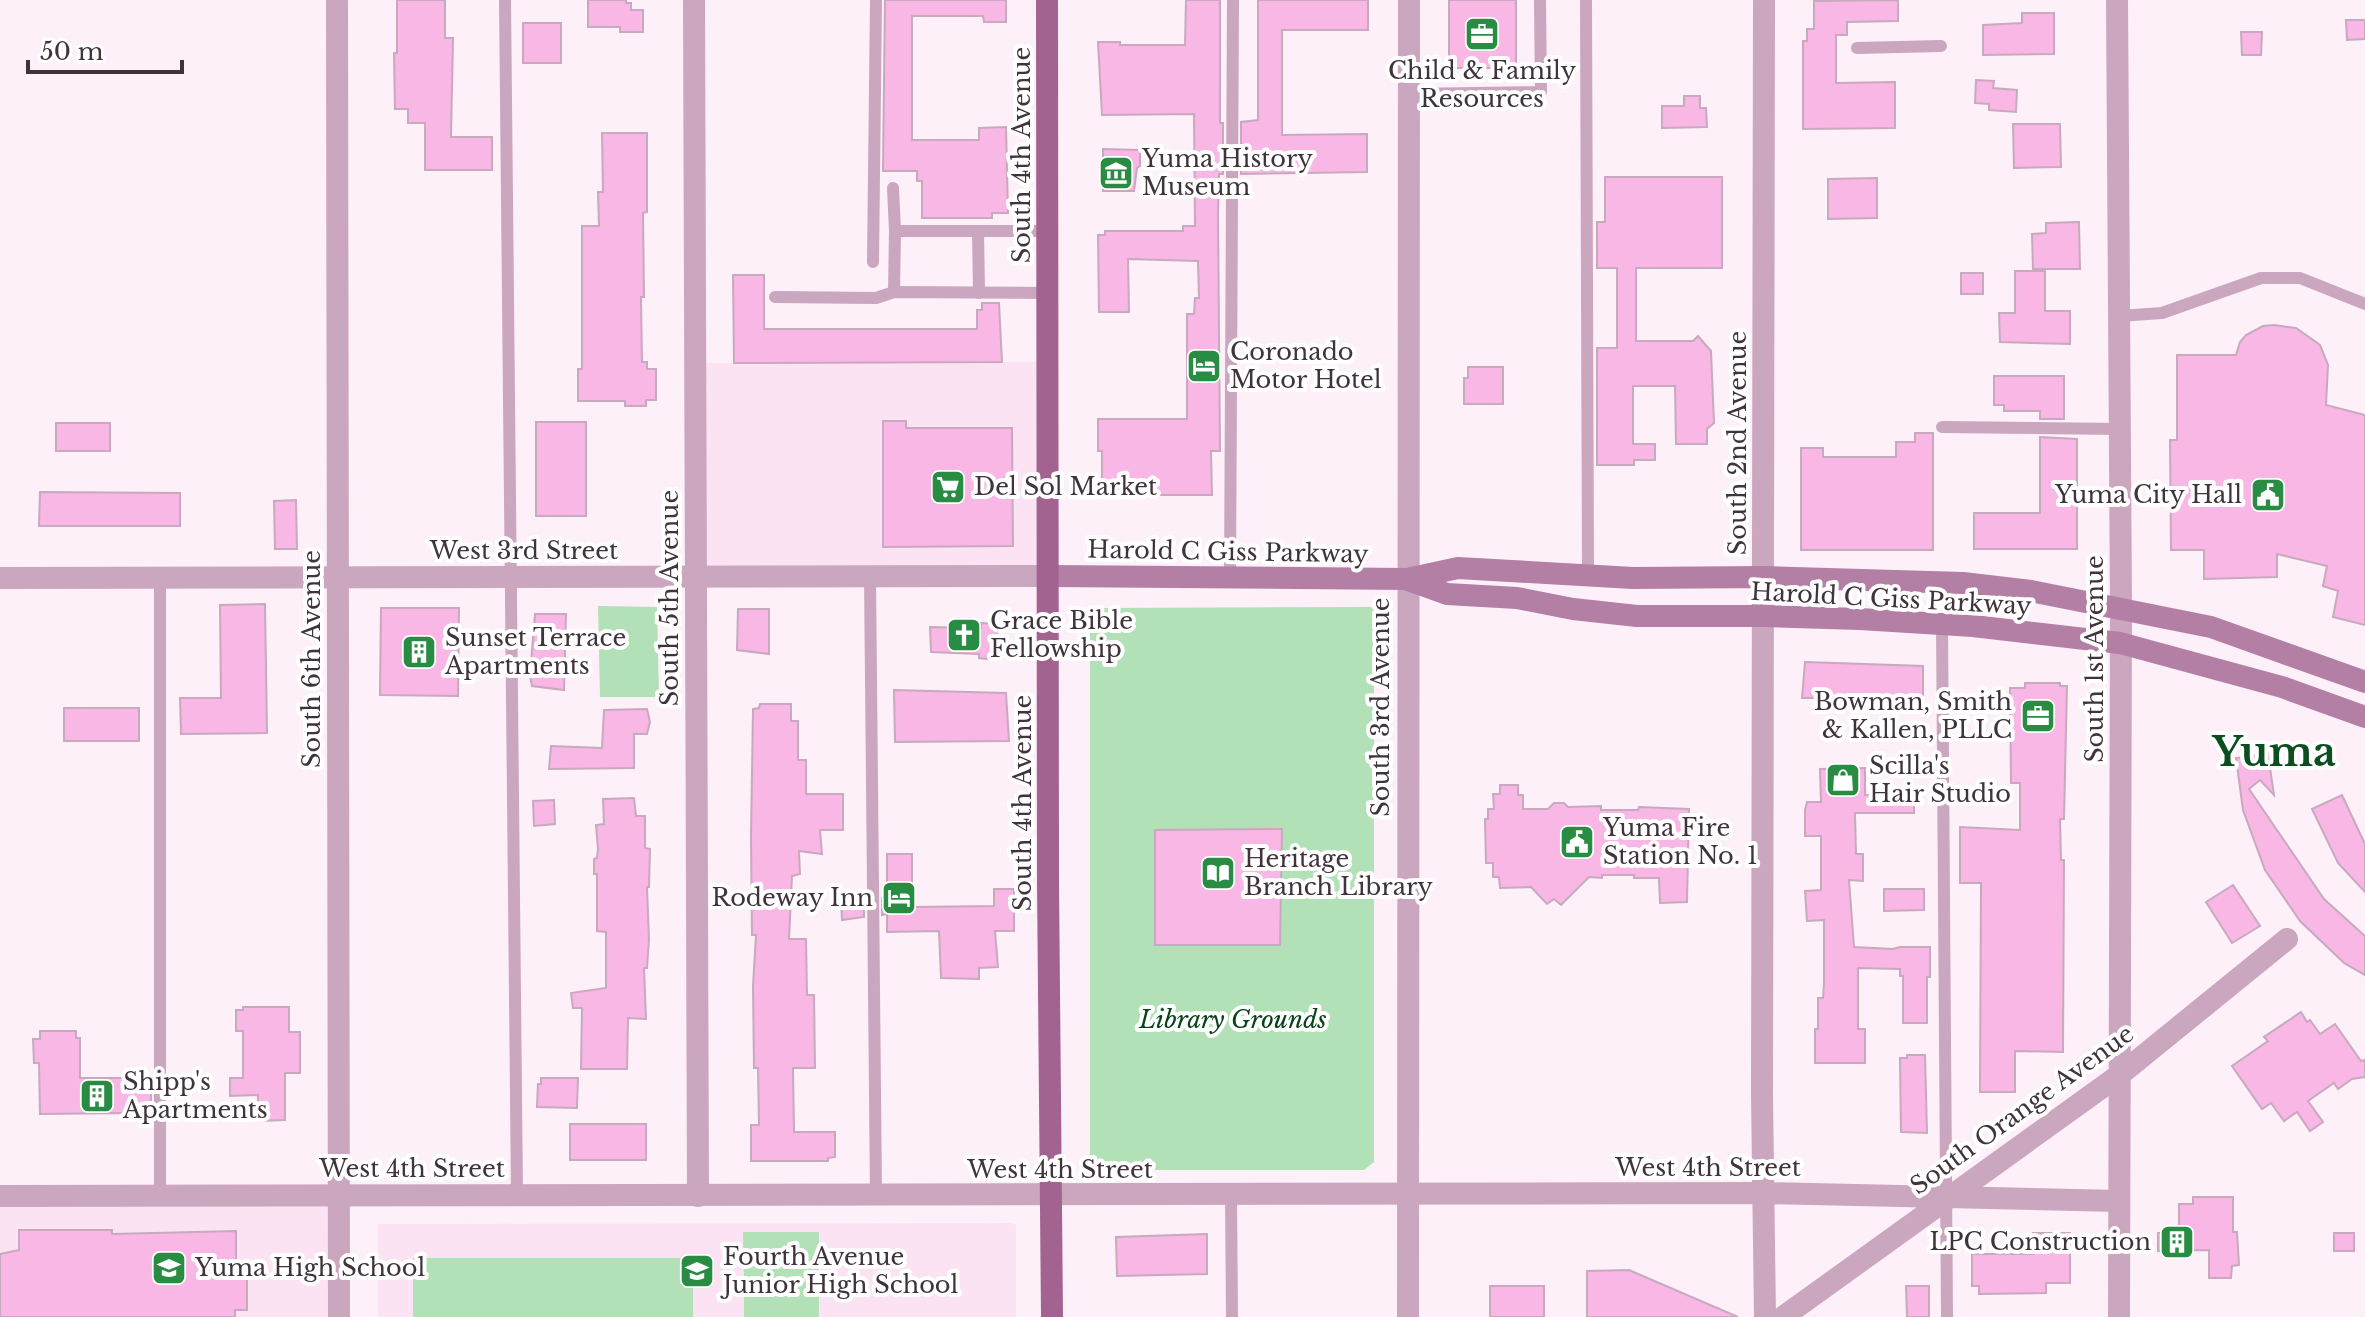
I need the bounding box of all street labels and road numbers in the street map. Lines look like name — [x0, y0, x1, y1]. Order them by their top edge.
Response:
street label: South 4th Avenue — [1007, 47, 1036, 263]
street label: South 2nd Avenue — [1723, 331, 1752, 555]
street label: South 5th Avenue — [655, 490, 684, 706]
street label: Harold C Giss Parkway — [1087, 535, 1370, 568]
street label: West 3rd Street — [429, 536, 618, 565]
street label: South 6th Avenue — [297, 550, 326, 768]
street label: South 1st Avenue — [2080, 555, 2109, 763]
street label: Harold C Giss Parkway — [1750, 577, 2033, 620]
street label: South 3rd Avenue — [1366, 597, 1395, 817]
street label: South 4th Avenue — [1008, 695, 1037, 911]
street label: South Orange Avenue — [1904, 1019, 2139, 1200]
street label: West 4th Street — [1614, 1153, 1801, 1182]
street label: West 4th Street — [318, 1154, 505, 1183]
street label: West 4th Street — [966, 1155, 1153, 1184]

